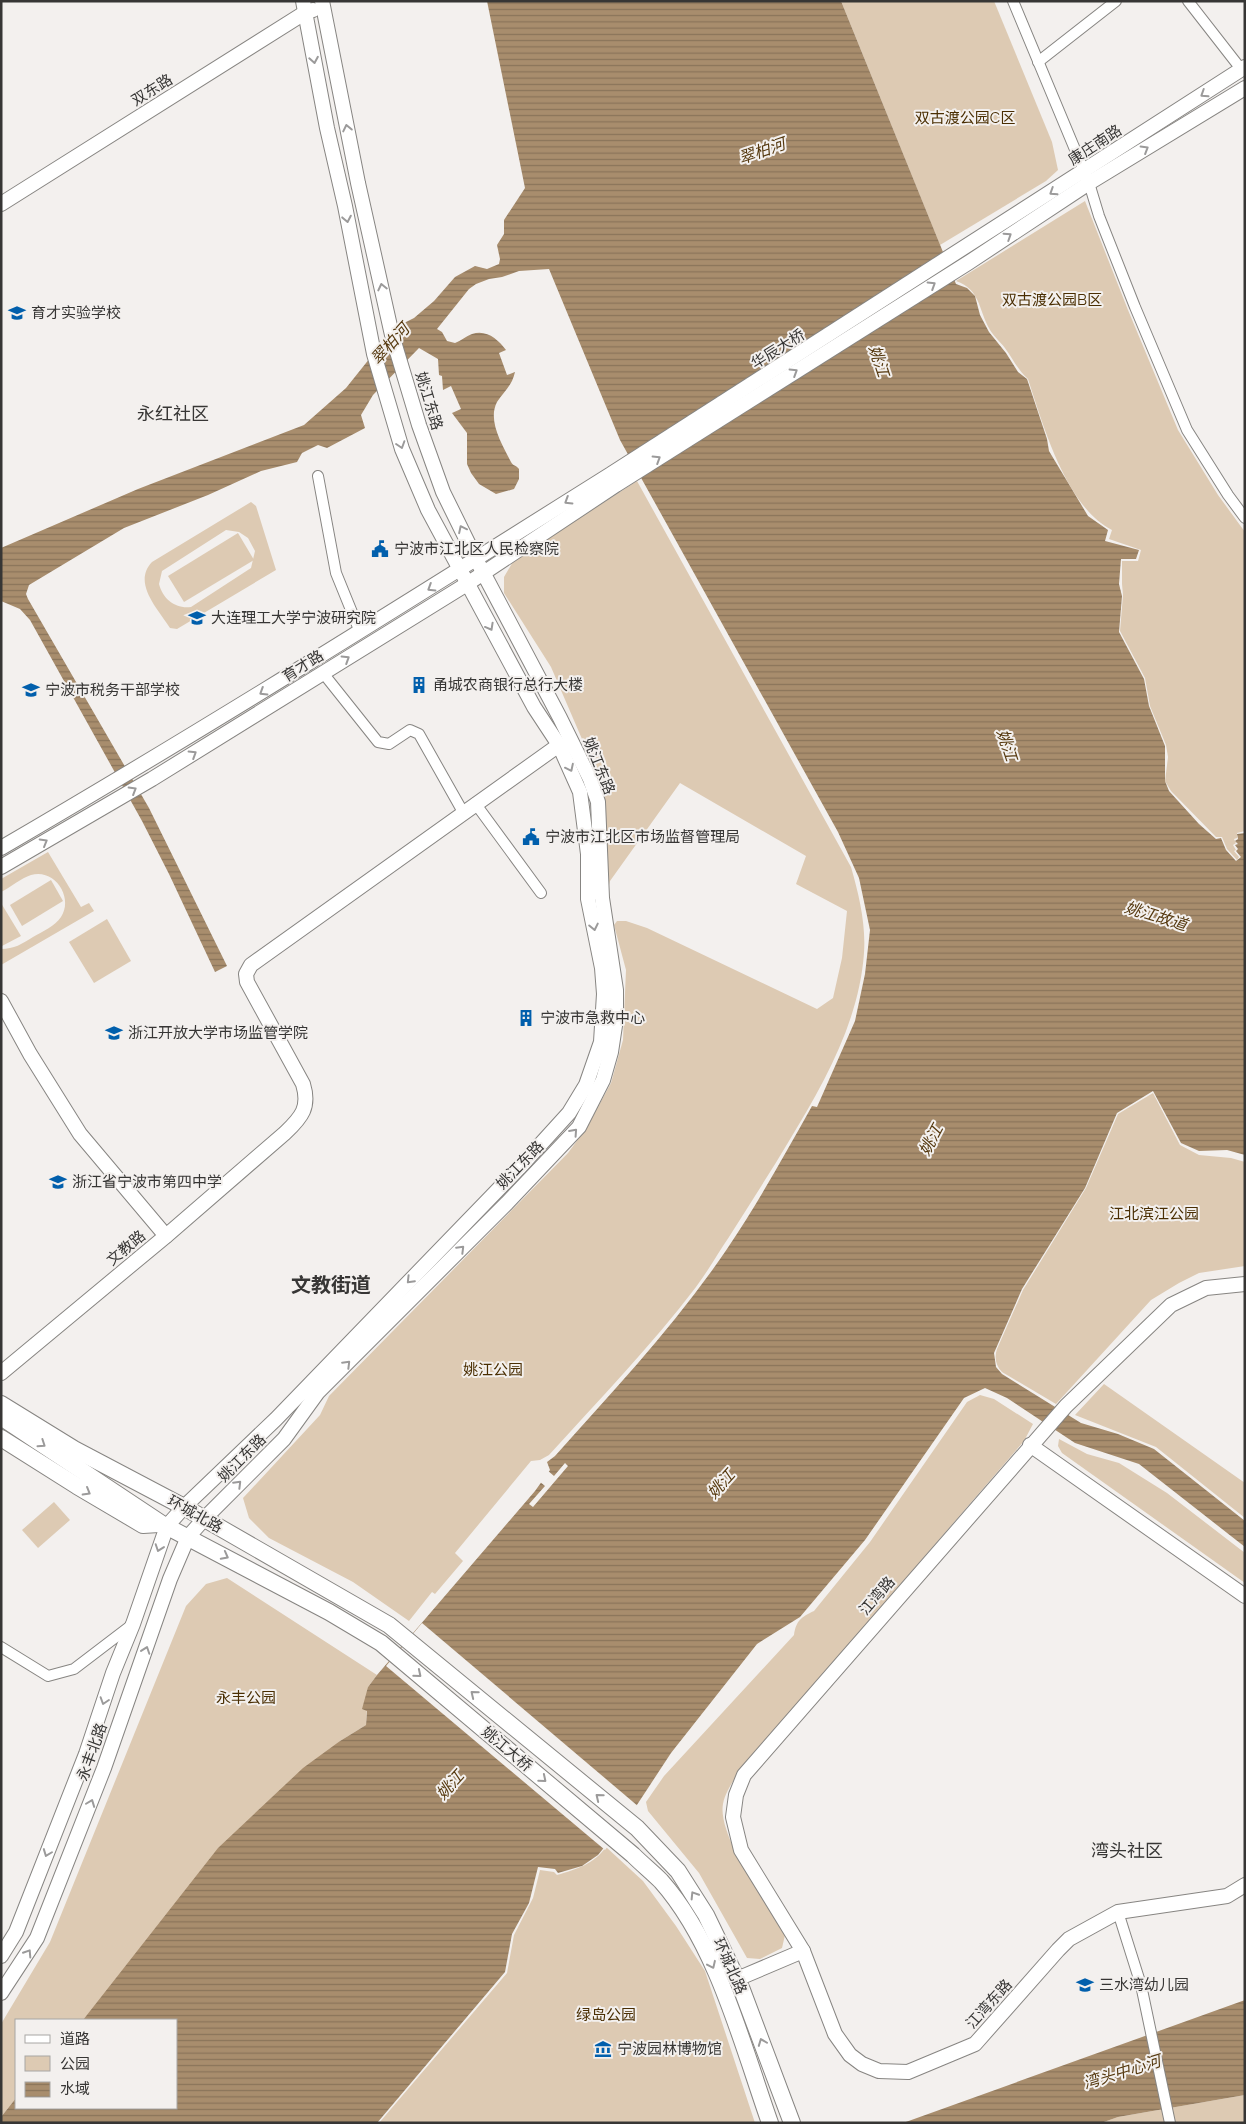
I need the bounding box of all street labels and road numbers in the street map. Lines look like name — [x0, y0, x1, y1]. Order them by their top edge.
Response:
street label: 双东路 — [128, 70, 176, 110]
street label: 康庄南路 — [1065, 121, 1125, 169]
street label: 华辰大桥 — [748, 325, 808, 373]
street label: 姚江东路 — [412, 370, 446, 432]
street label: 育才路 — [279, 646, 327, 686]
street label: 姚江东路 — [579, 735, 619, 797]
street label: 姚江东路 — [493, 1137, 547, 1193]
street label: 文教路 — [103, 1227, 149, 1269]
street label: 姚江东路 — [214, 1430, 270, 1486]
street label: 环城北路 — [164, 1492, 226, 1536]
street label: 江湾路 — [855, 1573, 899, 1619]
street label: 永丰北路 — [73, 1721, 111, 1783]
street label: 姚江大桥 — [478, 1723, 536, 1775]
street label: 环城北路 — [710, 1935, 750, 1997]
street label: 江湾东路 — [962, 1976, 1016, 2032]

